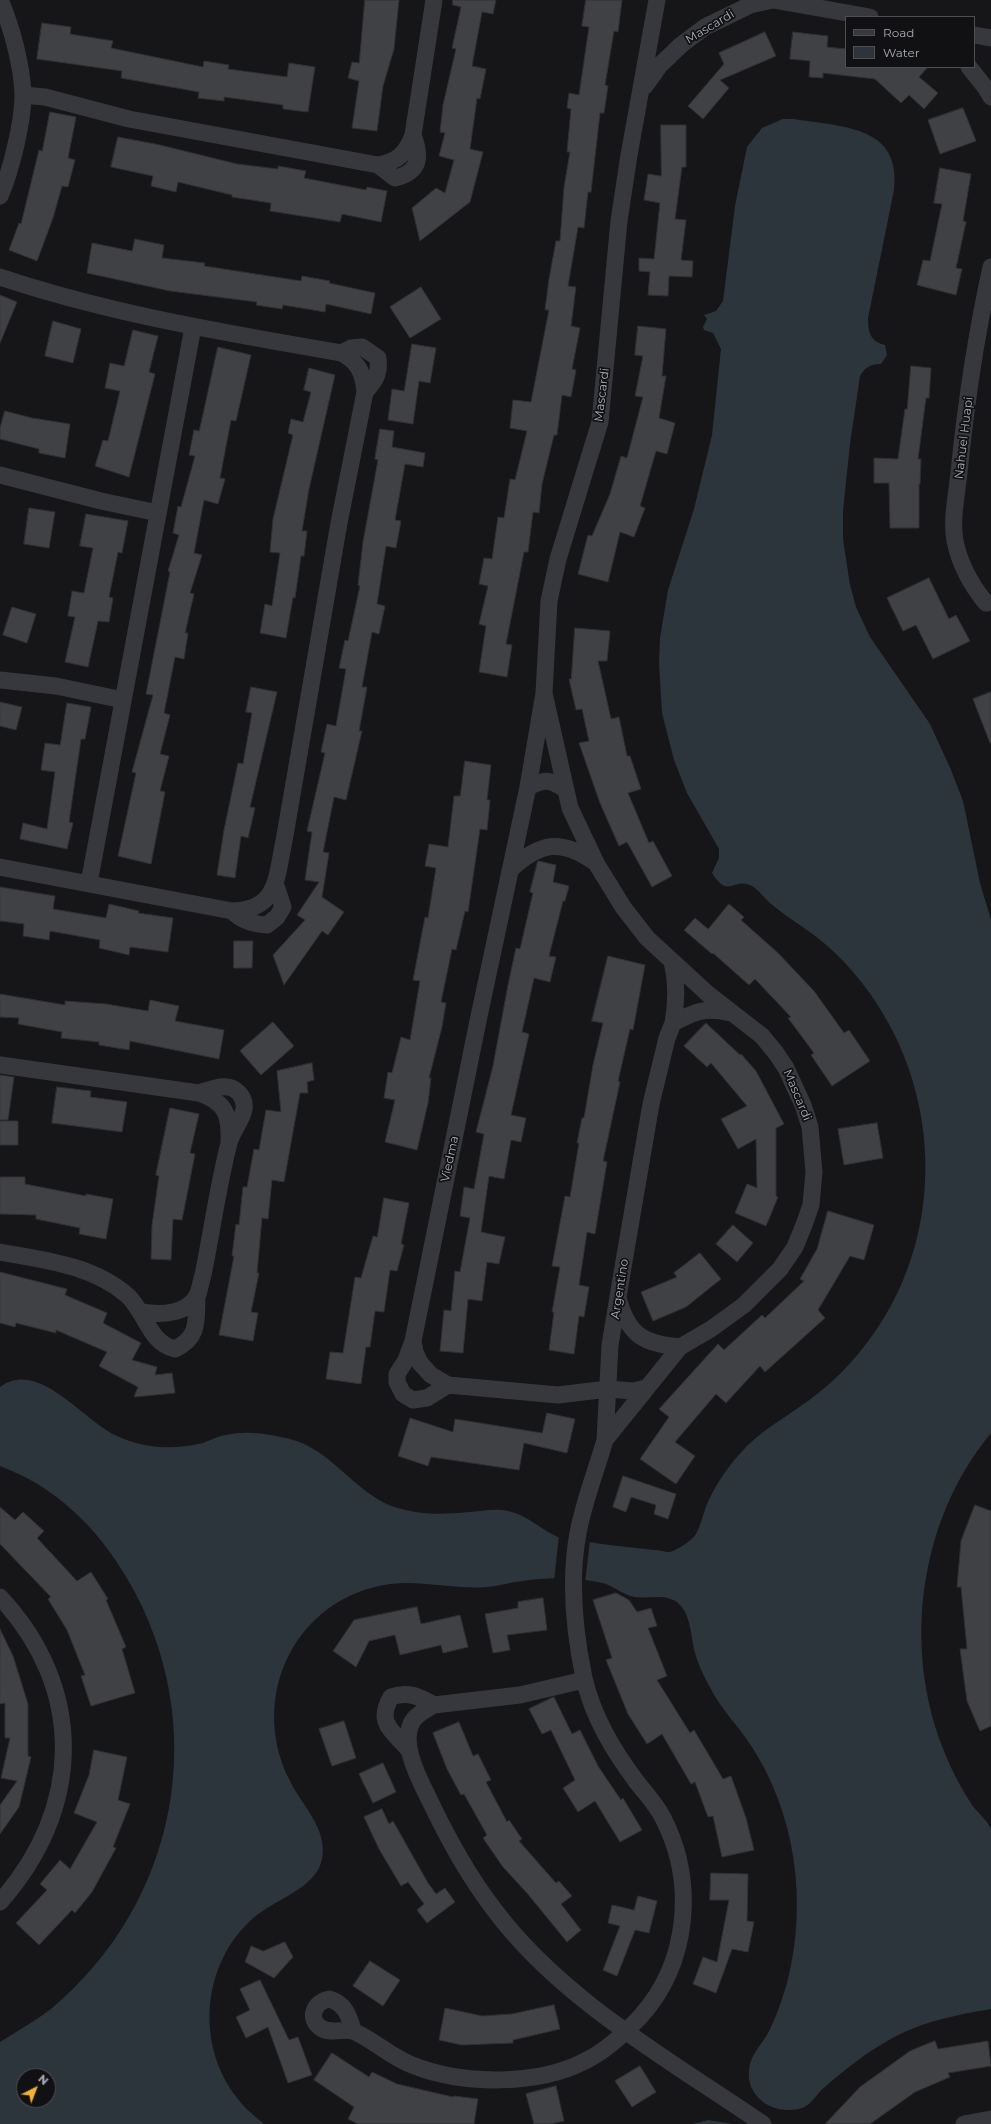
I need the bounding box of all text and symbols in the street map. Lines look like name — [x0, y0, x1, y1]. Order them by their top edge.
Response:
street label: Mascardi — [683, 7, 737, 47]
legend — [845, 16, 975, 68]
text: Road — [883, 25, 914, 40]
text: Water — [883, 45, 919, 60]
street label: Mascardi — [592, 367, 612, 423]
street label: Nahuel Huapi — [952, 396, 976, 480]
street label: Mascardi — [780, 1067, 814, 1123]
street label: Viedma — [438, 1135, 462, 1183]
street label: Argentino — [608, 1258, 632, 1320]
north arrow — [16, 2068, 56, 2108]
text: N — [35, 2072, 51, 2088]

